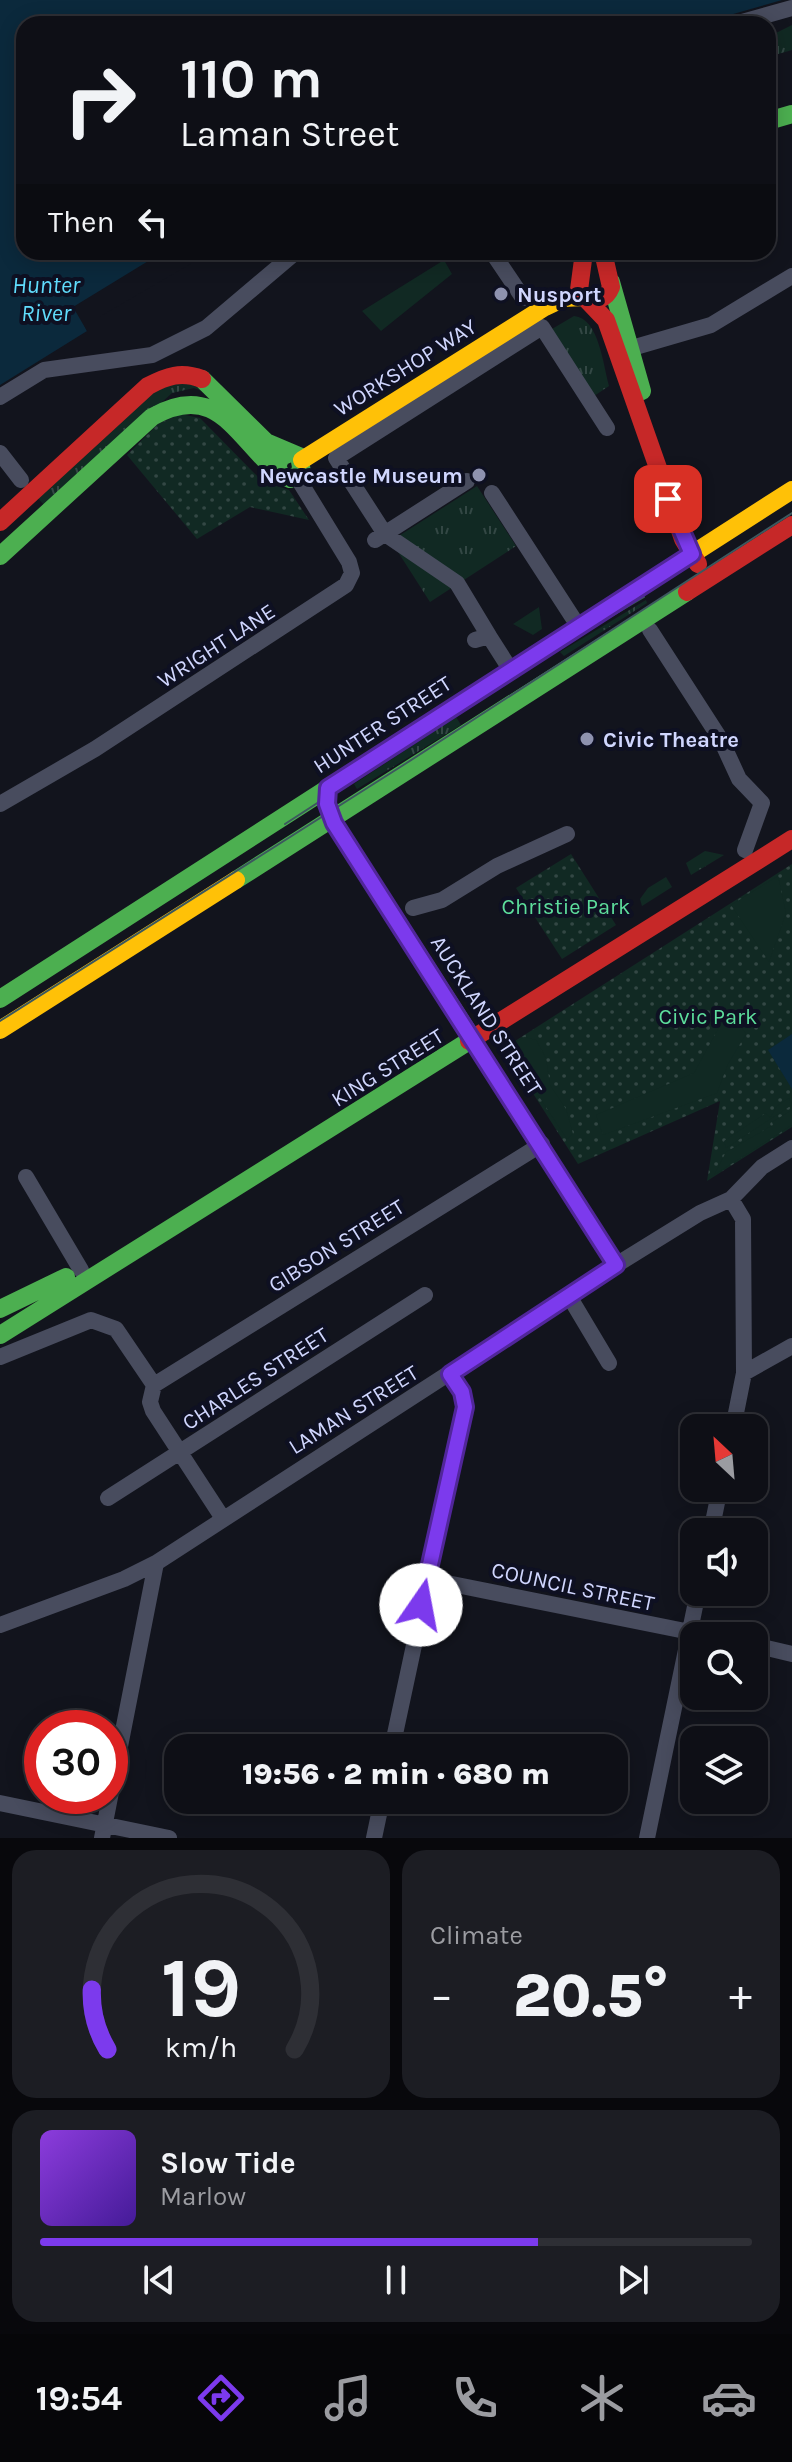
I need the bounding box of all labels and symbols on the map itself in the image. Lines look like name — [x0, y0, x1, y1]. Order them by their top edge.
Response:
water label: Hunter River — [12, 271, 81, 327]
place label: Nusport — [517, 282, 602, 308]
marker: Nusport — [492, 285, 510, 303]
street label: WORKSHOP WAY — [329, 314, 482, 422]
place label: Newcastle Museum — [259, 463, 463, 489]
pin — [634, 465, 702, 533]
marker: Newcastle Museum — [470, 466, 488, 484]
street label: WRIGHT LANE — [153, 598, 280, 693]
street label: HUNTER STREET — [308, 670, 457, 779]
place label: Civic Theatre — [603, 727, 739, 753]
marker: Civic Theatre — [578, 730, 596, 748]
park label: Christie Park — [502, 894, 630, 920]
street label: AUCKLAND STREET — [425, 931, 547, 1100]
park label: Civic Park — [659, 1004, 757, 1030]
street label: KING STREET — [327, 1023, 448, 1113]
street label: GIBSON STREET — [264, 1194, 409, 1298]
street label: CHARLES STREET — [178, 1322, 333, 1436]
street label: LAMAN STREET — [284, 1360, 423, 1460]
north arrow — [680, 1414, 768, 1502]
street label: COUNCIL STREET — [489, 1557, 657, 1617]
position arrow — [379, 1563, 463, 1647]
speed limit sign: 30 — [24, 1710, 128, 1814]

